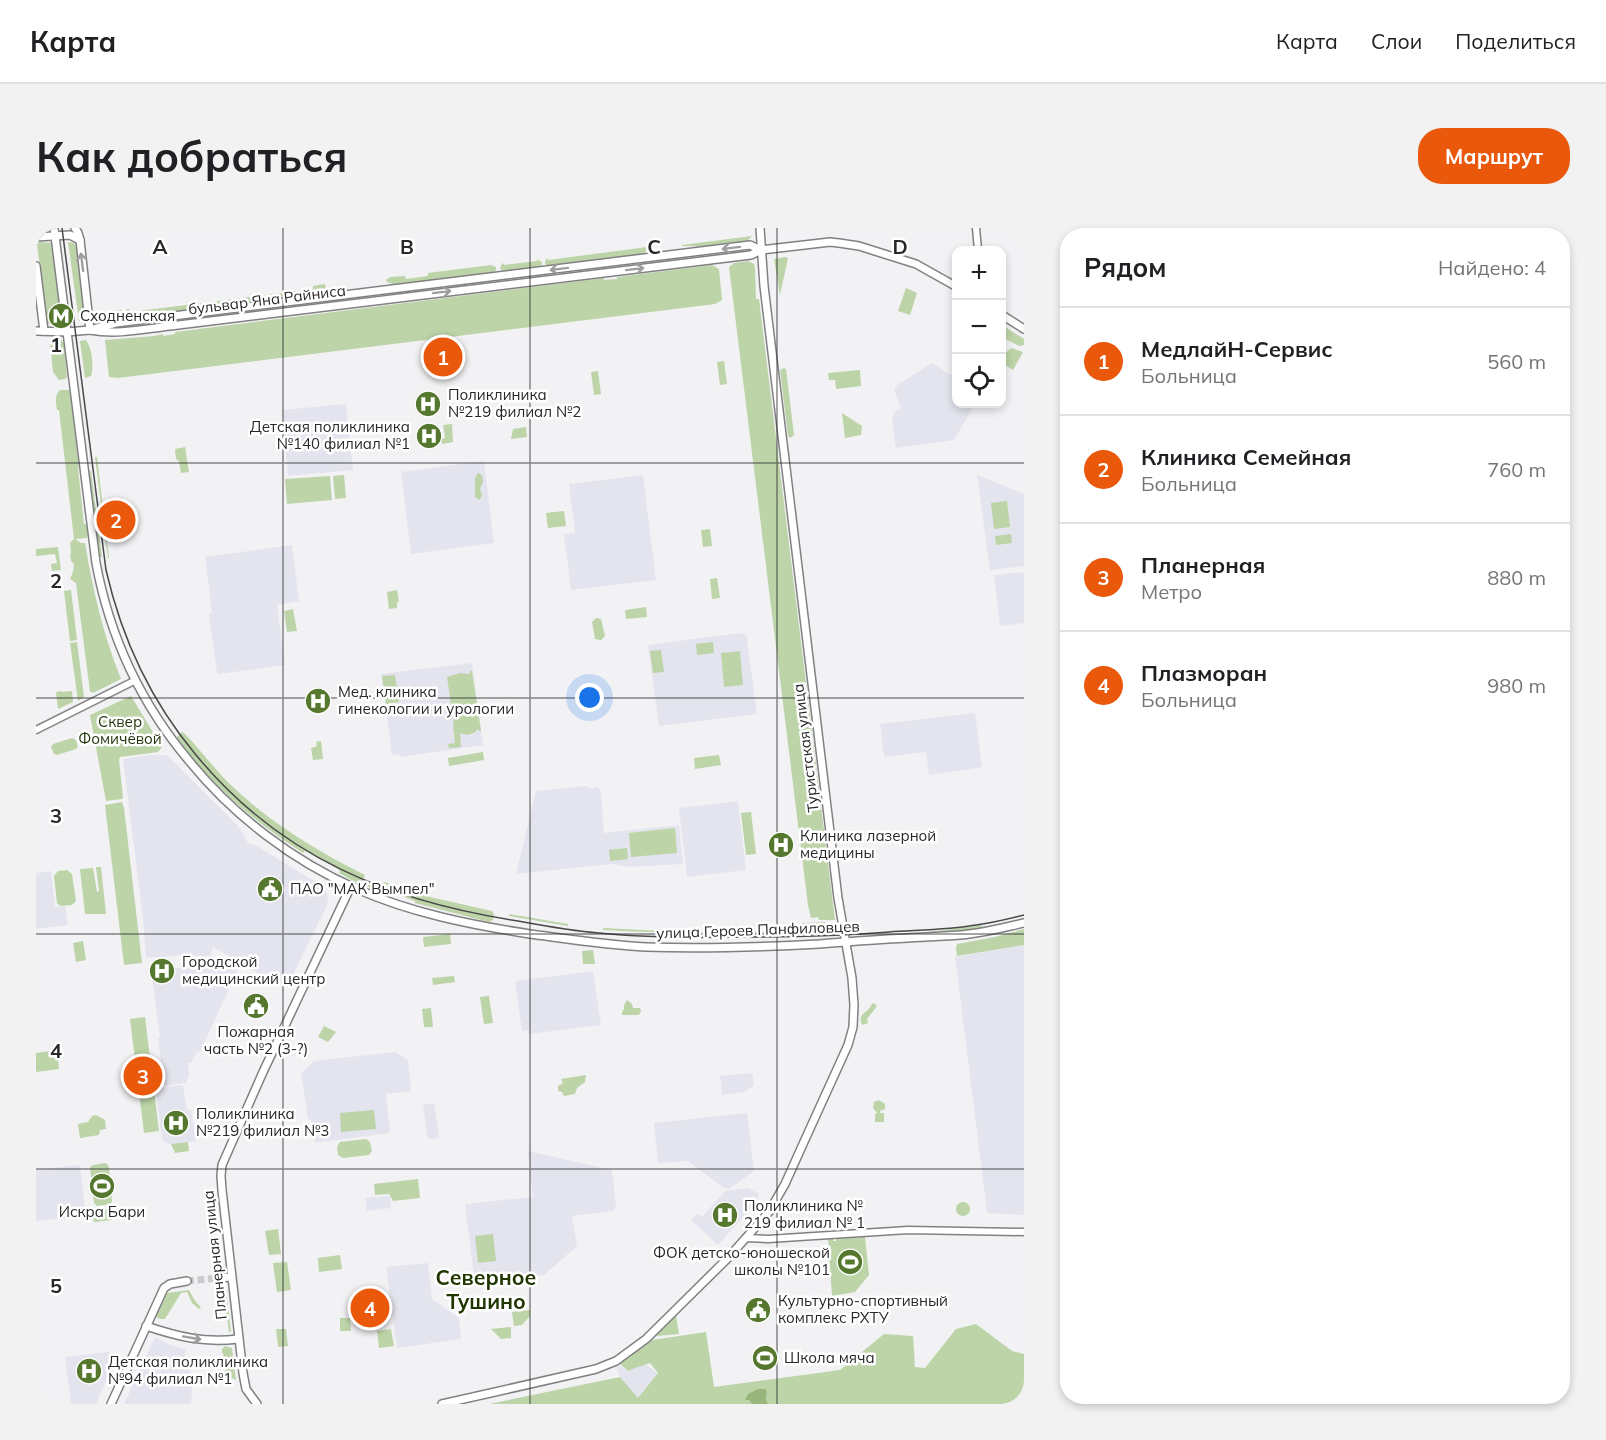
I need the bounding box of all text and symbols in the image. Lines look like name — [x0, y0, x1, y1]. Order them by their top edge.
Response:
text: Карта — [30, 24, 116, 59]
text: Карта — [1276, 28, 1338, 54]
text: Слои — [1371, 28, 1422, 54]
text: Поделиться — [1455, 28, 1576, 54]
button: Маршрут — [1418, 128, 1570, 184]
text: Как добраться — [36, 130, 348, 183]
text: A — [153, 234, 168, 259]
text: B — [400, 234, 414, 259]
text: C — [647, 234, 661, 259]
text: D — [892, 234, 908, 259]
one-way arrow — [721, 242, 741, 253]
map controls — [952, 246, 1006, 408]
button: + — [952, 246, 1006, 300]
text: Рядом — [1084, 251, 1167, 284]
one-way arrow — [77, 252, 88, 272]
text: Найдено: 4 — [1438, 255, 1546, 280]
one-way arrow — [550, 263, 570, 274]
one-way arrow — [625, 263, 645, 274]
street label: бульвар Яна Райниса — [187, 280, 347, 319]
one-way arrow — [431, 287, 451, 298]
button: − — [952, 300, 1006, 354]
metro station icon: Сходненская — [46, 301, 76, 331]
place label: Сходненская — [80, 306, 175, 325]
text: 1 — [50, 332, 62, 357]
pin: 1 — [424, 334, 462, 380]
text: МедлайН-Сервис — [1141, 335, 1333, 363]
text: 1 — [1098, 349, 1110, 374]
text: 560 m — [1487, 349, 1546, 374]
button: locate — [952, 354, 1006, 408]
text: Больница — [1141, 363, 1237, 388]
place label: Поликлиника №219 филиал №2 — [448, 385, 581, 421]
hospital icon: Поликлиника №219 филиал №2 — [413, 389, 443, 419]
place label: Детская поликлиника №140 филиал №1 — [250, 417, 410, 453]
hospital icon: Детская поликлиника №140 филиал №1 — [414, 421, 444, 451]
text: Клиника Семейная — [1141, 443, 1351, 471]
text: 2 — [1098, 457, 1110, 482]
text: 760 m — [1487, 457, 1546, 482]
text: Больница — [1141, 471, 1237, 496]
pin: 2 — [96, 498, 136, 542]
text: Планерная — [1141, 551, 1265, 579]
text: 3 — [1098, 565, 1110, 590]
text: 880 m — [1487, 565, 1546, 590]
text: 2 — [50, 568, 62, 593]
text: Метро — [1141, 579, 1202, 604]
text: Плазморан — [1141, 659, 1267, 687]
text: 4 — [1098, 673, 1110, 698]
text: 980 m — [1487, 673, 1546, 698]
place label: Мед. клиника гинекологии и урологии — [338, 682, 514, 718]
your location — [575, 683, 604, 712]
street label: Туристская улица — [788, 683, 823, 813]
hospital icon: Мед. клиника гинекологии и урологии — [303, 686, 333, 716]
text: Больница — [1141, 687, 1237, 712]
park label: Сквер Фомичёвой — [78, 712, 162, 748]
text: 3 — [50, 803, 62, 828]
place label: Клиника лазерной медицины — [800, 826, 936, 862]
hospital icon: Клиника лазерной медицины — [766, 830, 796, 860]
public building icon: ПАО "МАК Вымпел" — [255, 874, 285, 904]
place label: ПАО "МАК Вымпел" — [290, 879, 435, 898]
street label: улица Героев Панфиловцев — [656, 916, 860, 943]
place label: Городской медицинский центр — [182, 952, 325, 988]
hospital icon: Городской медицинский центр — [147, 956, 177, 986]
public building icon: Пожарная часть №2 (3-?) — [241, 991, 271, 1021]
place label: Пожарная часть №2 (3-?) — [204, 1022, 308, 1058]
text: 4 — [50, 1038, 62, 1063]
pin: 3 — [124, 1054, 162, 1098]
place label: Поликлиника №219 филиал №3 — [196, 1104, 329, 1140]
hospital icon: Поликлиника №219 филиал №3 — [161, 1108, 191, 1138]
sports icon: Искра Бари — [87, 1171, 117, 1201]
street label: Планерная улица — [198, 1189, 231, 1321]
place label: Поликлиника № 219 филиал № 1 — [744, 1196, 865, 1232]
hospital icon: Поликлиника № 219 филиал № 1 — [710, 1200, 740, 1230]
place label: Искра Бари — [59, 1202, 145, 1221]
place label: ФОК детско-юношеской школы №101 — [653, 1243, 830, 1279]
sports icon: ФОК детско-юношеской школы №101 — [835, 1247, 865, 1277]
district label: Северное Тушино — [436, 1264, 536, 1314]
text: 5 — [50, 1273, 62, 1298]
pin: 4 — [350, 1286, 390, 1330]
place label: Культурно-спортивный комплекс РХТУ — [778, 1291, 948, 1327]
public building icon: Культурно-спортивный комплекс РХТУ — [743, 1295, 773, 1325]
one-way arrow — [181, 1333, 201, 1344]
sports icon: Школа мяча — [750, 1343, 780, 1373]
place label: Школа мяча — [784, 1348, 875, 1367]
place label: Детская поликлиника №94 филиал №1 — [108, 1352, 268, 1388]
hospital icon: Детская поликлиника №94 филиал №1 — [74, 1356, 104, 1386]

